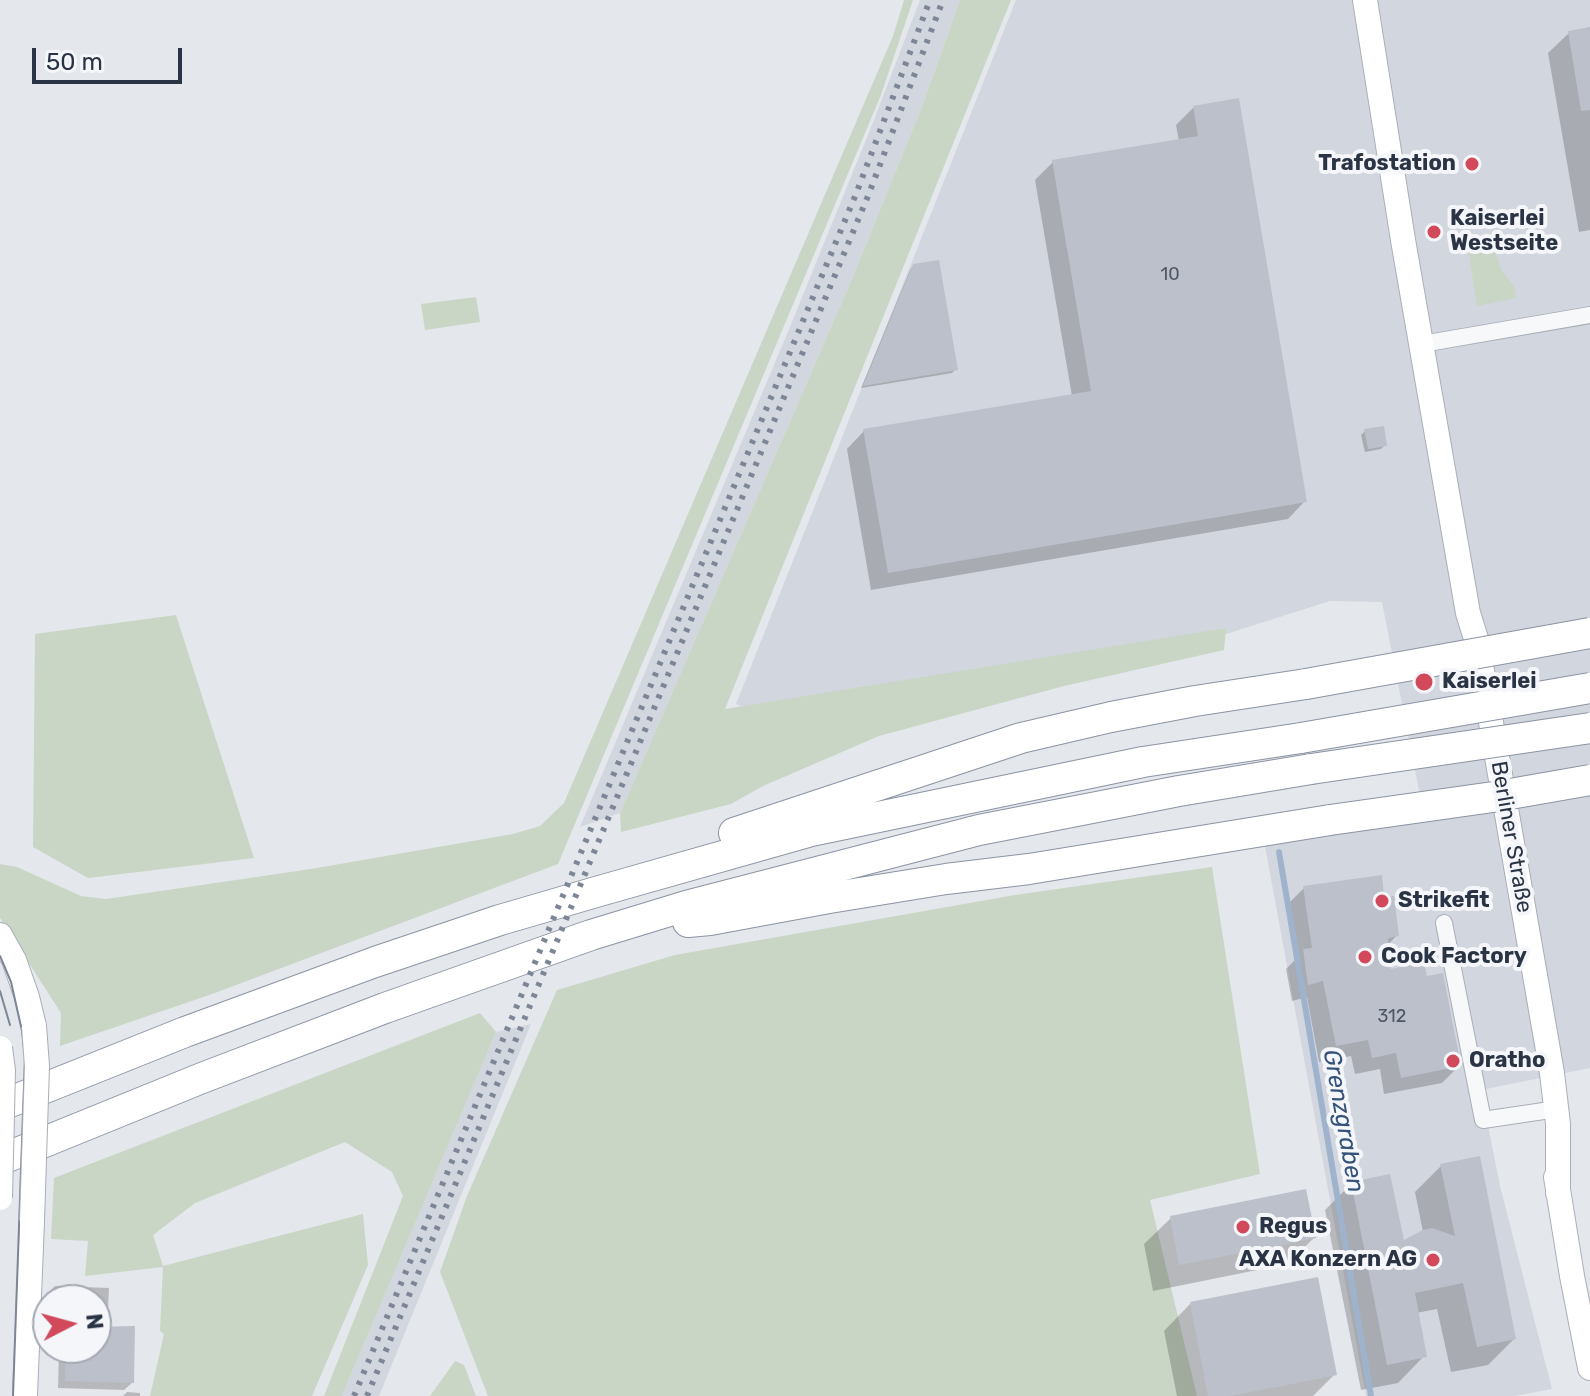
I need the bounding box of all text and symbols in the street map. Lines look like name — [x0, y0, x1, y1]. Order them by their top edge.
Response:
scale bar — [36, 32, 186, 82]
text: 50 m — [46, 48, 103, 76]
place label: Trafostation — [1318, 151, 1456, 177]
marker: Trafostation — [1463, 155, 1481, 173]
place label: Kaiserlei Westseite — [1450, 206, 1558, 258]
marker: Kaiserlei Westseite — [1425, 223, 1443, 241]
house number: 10 — [1160, 264, 1180, 286]
place label: Kaiserlei — [1442, 669, 1537, 695]
marker: Kaiserlei — [1413, 671, 1435, 693]
street label: Berliner Straße — [1485, 759, 1537, 915]
place label: Strikefit — [1398, 888, 1490, 914]
marker: Strikefit — [1373, 892, 1391, 910]
place label: Cook Factory — [1381, 944, 1527, 970]
marker: Cook Factory — [1356, 948, 1374, 966]
house number: 312 — [1378, 1006, 1406, 1028]
water label: Grenzgraben — [1316, 1047, 1370, 1195]
place label: Oratho — [1469, 1048, 1545, 1074]
marker: Oratho — [1444, 1052, 1462, 1070]
place label: Regus — [1259, 1214, 1327, 1240]
marker: Regus — [1234, 1218, 1252, 1236]
place label: AXA Konzern AG — [1239, 1247, 1417, 1273]
marker: AXA Konzern AG — [1424, 1251, 1442, 1269]
north arrow — [32, 1284, 112, 1364]
text: N — [80, 1312, 109, 1331]

